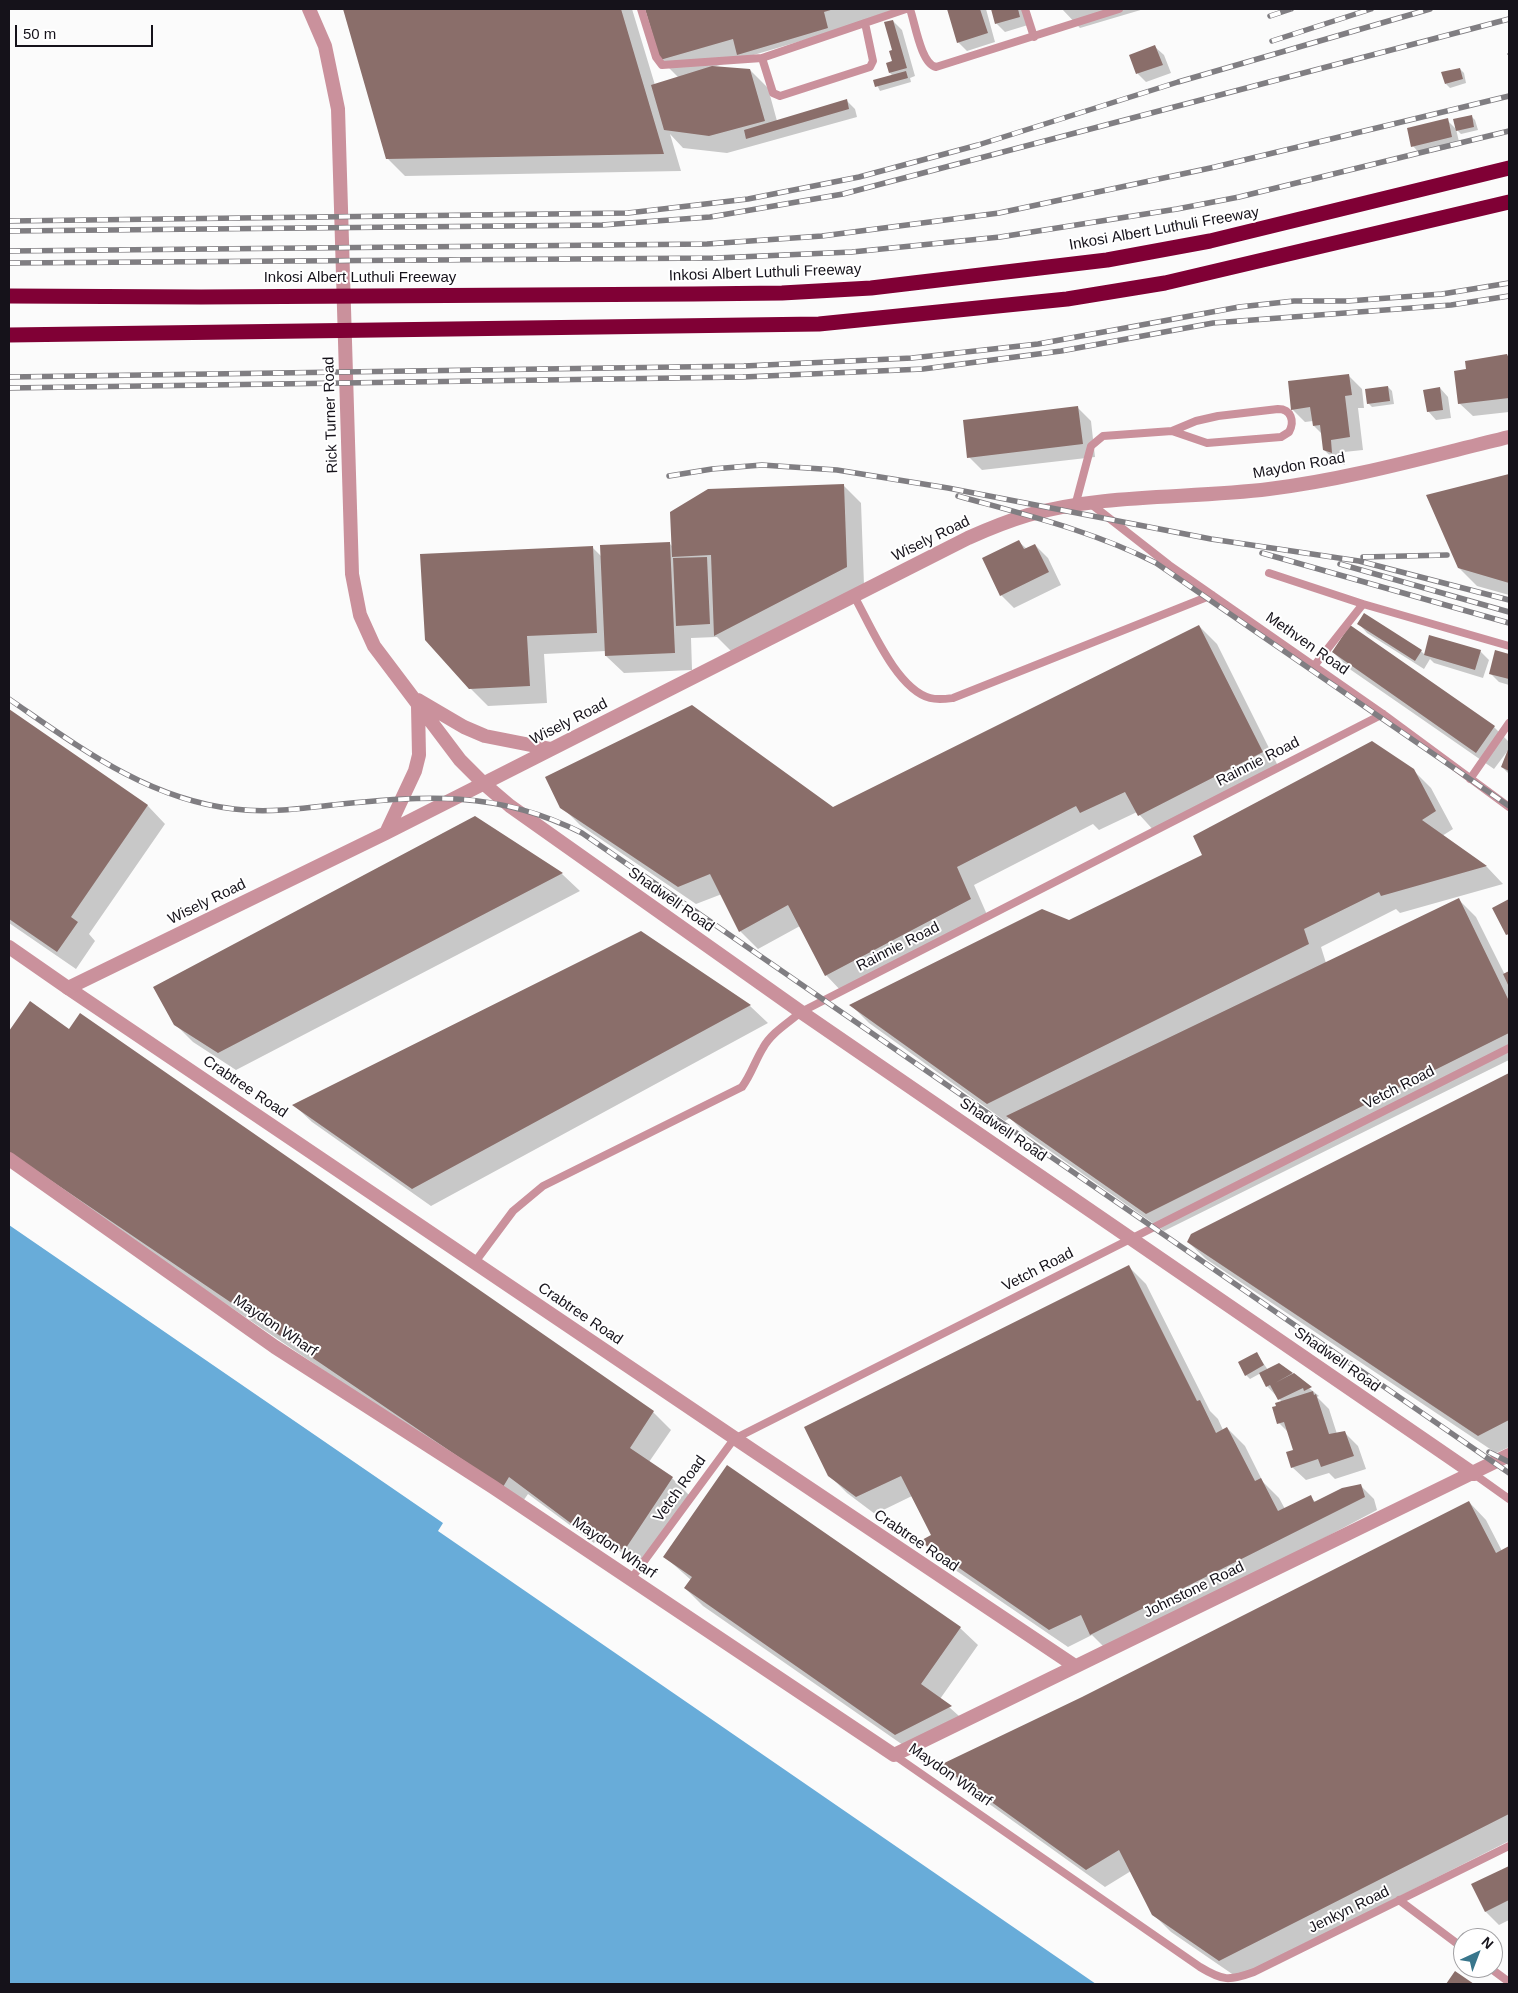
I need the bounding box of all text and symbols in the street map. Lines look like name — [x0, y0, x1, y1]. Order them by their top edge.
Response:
scale bar — [18, 15, 155, 47]
text: 50 m — [23, 25, 56, 42]
street label: Inkosi Albert Luthuli Freeway — [1068, 203, 1260, 255]
street label: Inkosi Albert Luthuli Freeway — [668, 261, 862, 285]
street label: Inkosi Albert Luthuli Freeway — [264, 269, 456, 287]
street label: Rick Turner Road — [320, 356, 342, 474]
street label: Maydon Road — [1251, 449, 1347, 483]
street label: Wisely Road — [889, 512, 973, 566]
street label: Methven Road — [1262, 609, 1352, 679]
street label: Wisely Road — [527, 695, 611, 749]
street label: Rainnie Road — [1213, 733, 1303, 791]
street label: Shadwell Road — [625, 864, 717, 936]
street label: Wisely Road — [165, 875, 249, 929]
street label: Rainnie Road — [853, 918, 943, 976]
street label: Crabtree Road — [199, 1052, 291, 1122]
street label: Vetch Road — [1360, 1062, 1438, 1114]
street label: Shadwell Road — [956, 1094, 1050, 1166]
street label: Vetch Road — [999, 1244, 1077, 1296]
street label: Crabtree Road — [534, 1279, 626, 1349]
street label: Maydon Wharf — [230, 1291, 320, 1361]
street label: Shadwell Road — [1291, 1324, 1383, 1396]
street label: Vetch Road — [650, 1452, 710, 1526]
street label: Crabtree Road — [870, 1506, 962, 1576]
street label: Maydon Wharf — [569, 1513, 659, 1583]
street label: Johnstone Road — [1141, 1558, 1247, 1622]
street label: Maydon Wharf — [905, 1740, 995, 1810]
street label: Jenkyn Road — [1306, 1883, 1392, 1937]
north arrow — [1453, 1928, 1503, 1978]
text: N — [1478, 1933, 1497, 1952]

